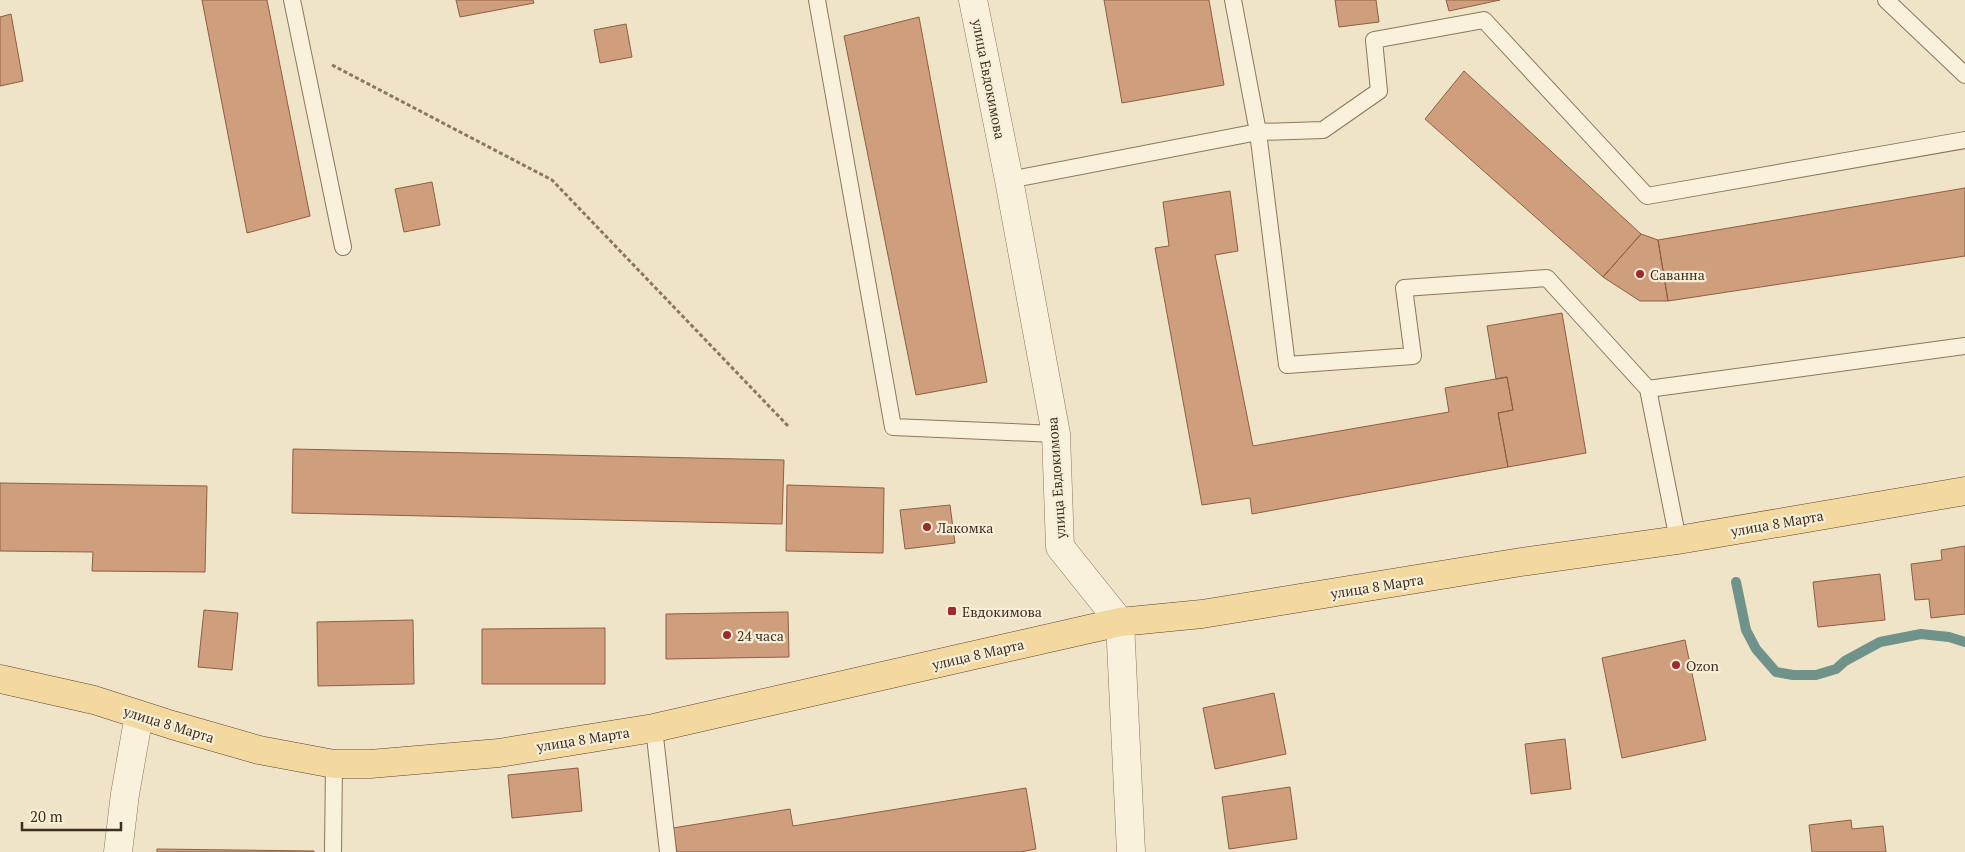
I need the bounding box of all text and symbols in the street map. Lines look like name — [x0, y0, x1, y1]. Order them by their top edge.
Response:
street label: улица Евдокимова — [968, 16, 1010, 141]
place label: Саванна — [1650, 265, 1705, 284]
marker: Саванна — [1634, 268, 1646, 280]
street label: улица Евдокимова — [1042, 417, 1070, 540]
street label: улица 8 Марта — [1728, 506, 1825, 541]
place label: Лакомка — [936, 518, 993, 537]
marker: Лакомка — [921, 521, 933, 533]
street label: улица 8 Марта — [1328, 569, 1425, 603]
place label: Евдокимова — [962, 602, 1042, 621]
marker: Евдокимова — [946, 605, 958, 617]
place label: 24 часа — [737, 626, 784, 645]
marker: 24 часа — [721, 629, 733, 641]
street label: улица 8 Марта — [929, 634, 1026, 674]
place label: Ozon — [1686, 656, 1720, 675]
marker: Ozon — [1670, 659, 1682, 671]
street label: улица 8 Марта — [120, 701, 217, 747]
street label: улица 8 Марта — [534, 722, 631, 756]
scale bar — [22, 800, 121, 832]
text: 20 m — [30, 806, 63, 826]

